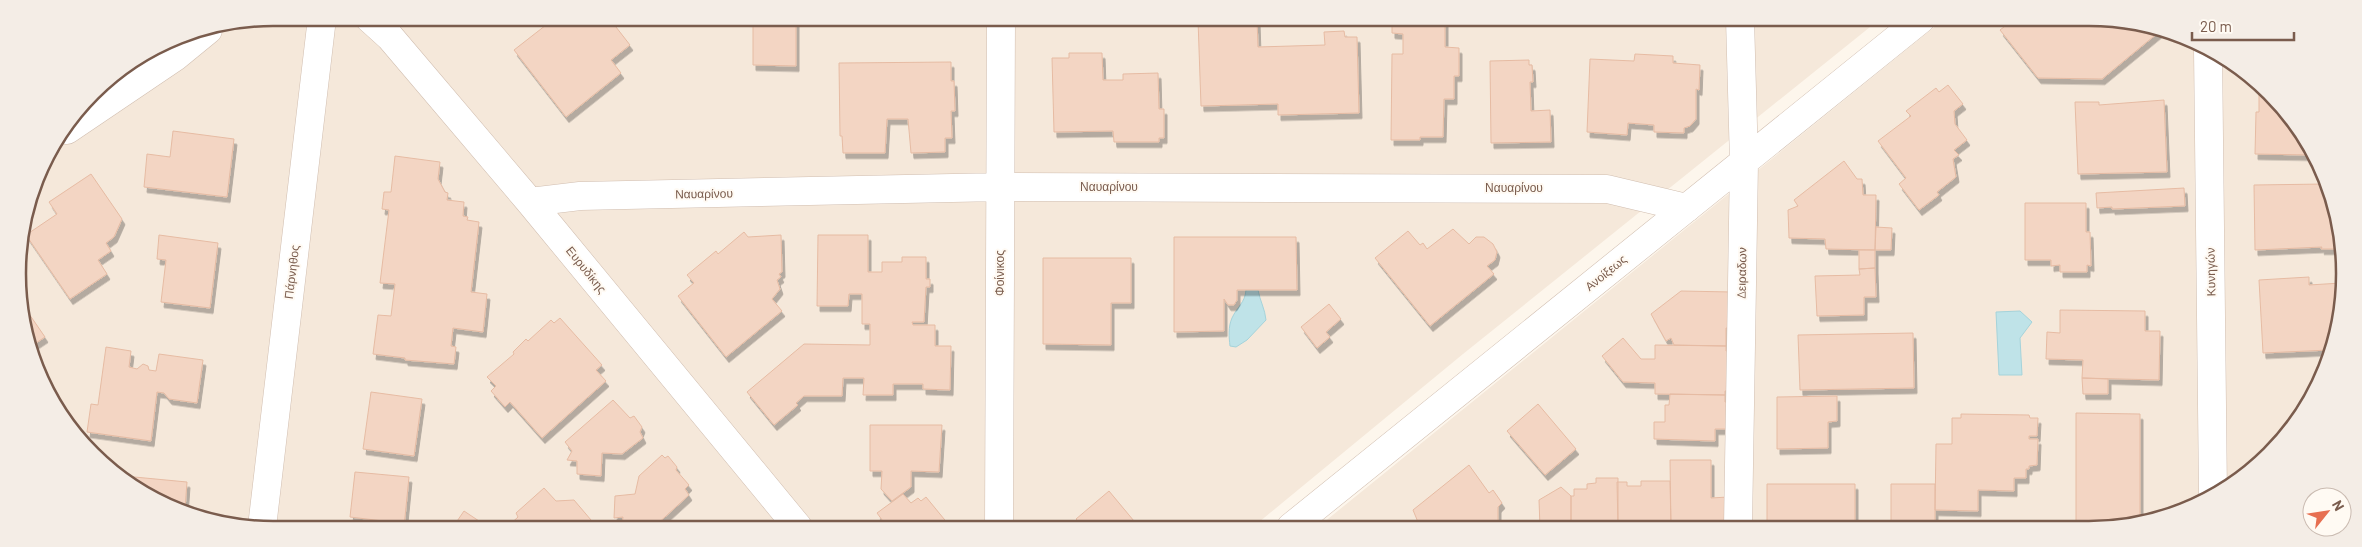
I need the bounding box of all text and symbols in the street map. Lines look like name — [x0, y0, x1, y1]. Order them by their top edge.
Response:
scale bar — [2192, 10, 2294, 42]
text: 20 m — [2200, 17, 2232, 35]
street label: Ναυαρίνου — [1080, 179, 1138, 194]
street label: Ναυαρίνου — [1485, 180, 1543, 195]
street label: Ναυαρίνου — [675, 185, 733, 202]
street label: Ευρυδίκης — [563, 243, 610, 296]
street label: Πάρνηθος — [281, 244, 302, 300]
street label: Δειραδων — [1734, 247, 1749, 299]
street label: Κυνηγών — [2203, 248, 2218, 296]
street label: Φοίνικος — [992, 250, 1007, 296]
street label: Ανοίξεως — [1582, 251, 1630, 294]
north arrow — [2302, 487, 2352, 537]
text: N — [2329, 497, 2348, 514]

